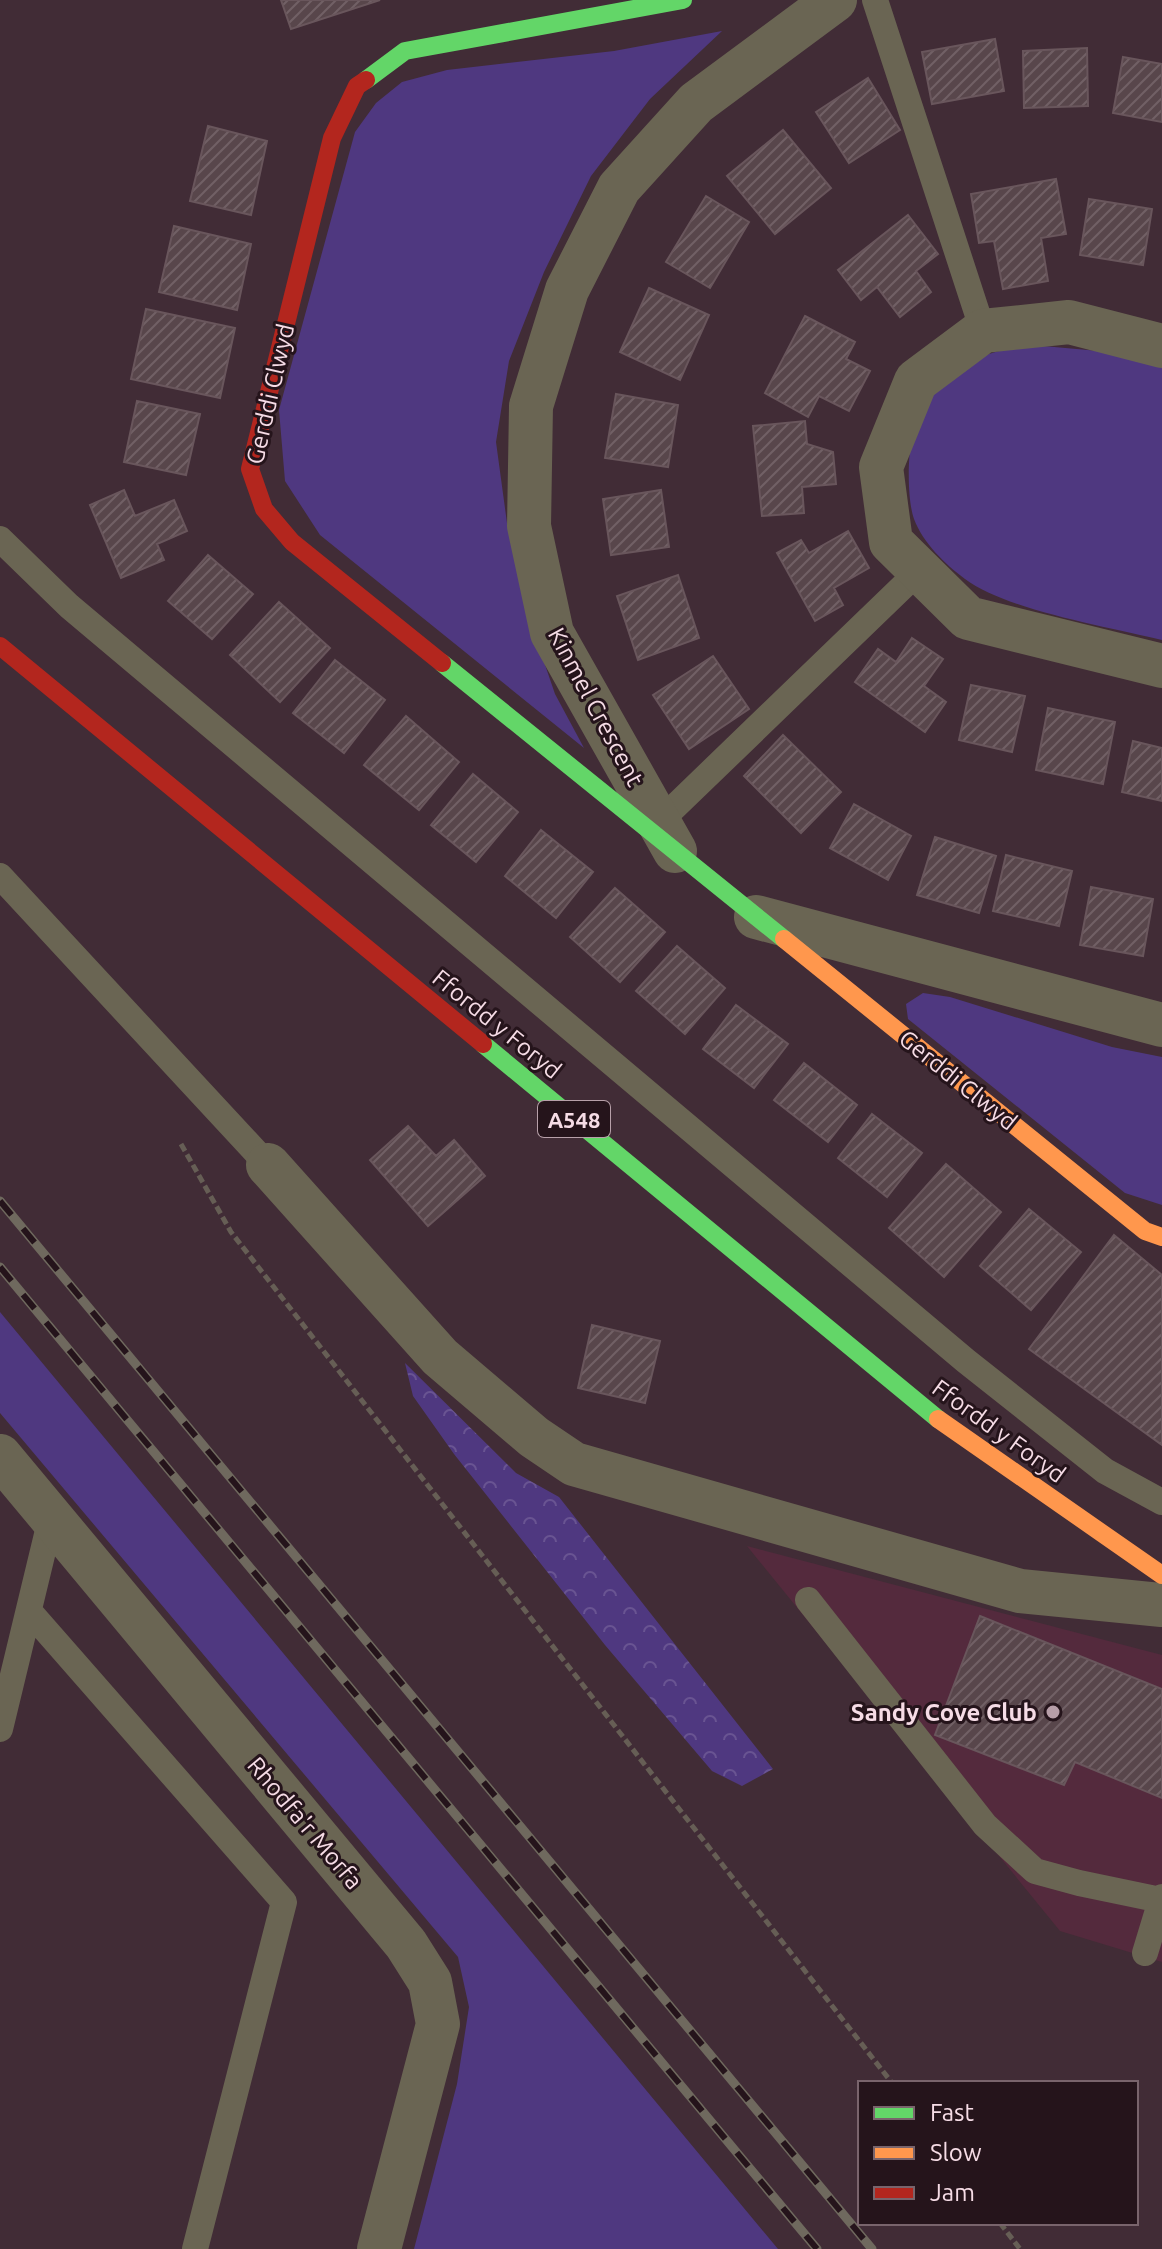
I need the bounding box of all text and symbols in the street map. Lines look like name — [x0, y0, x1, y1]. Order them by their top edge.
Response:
street label: Gerddi Clwyd — [241, 321, 299, 467]
street label: Kinmel Crescent — [543, 623, 649, 791]
street label: Ffordd y Foryd — [427, 964, 567, 1084]
street label: Gerddi Clwyd — [894, 1024, 1022, 1136]
road number: A548 — [538, 1101, 610, 1137]
street label: Ffordd y Foryd — [927, 1374, 1071, 1488]
place label: Sandy Cove Club — [851, 1699, 1037, 1726]
marker: Sandy Cove Club — [1044, 1703, 1062, 1721]
street label: Rhodfa'r Morfa — [242, 1752, 368, 1894]
legend — [858, 2081, 1138, 2225]
text: Fast — [930, 2099, 974, 2126]
text: Slow — [930, 2139, 982, 2166]
text: Jam — [930, 2179, 975, 2206]

